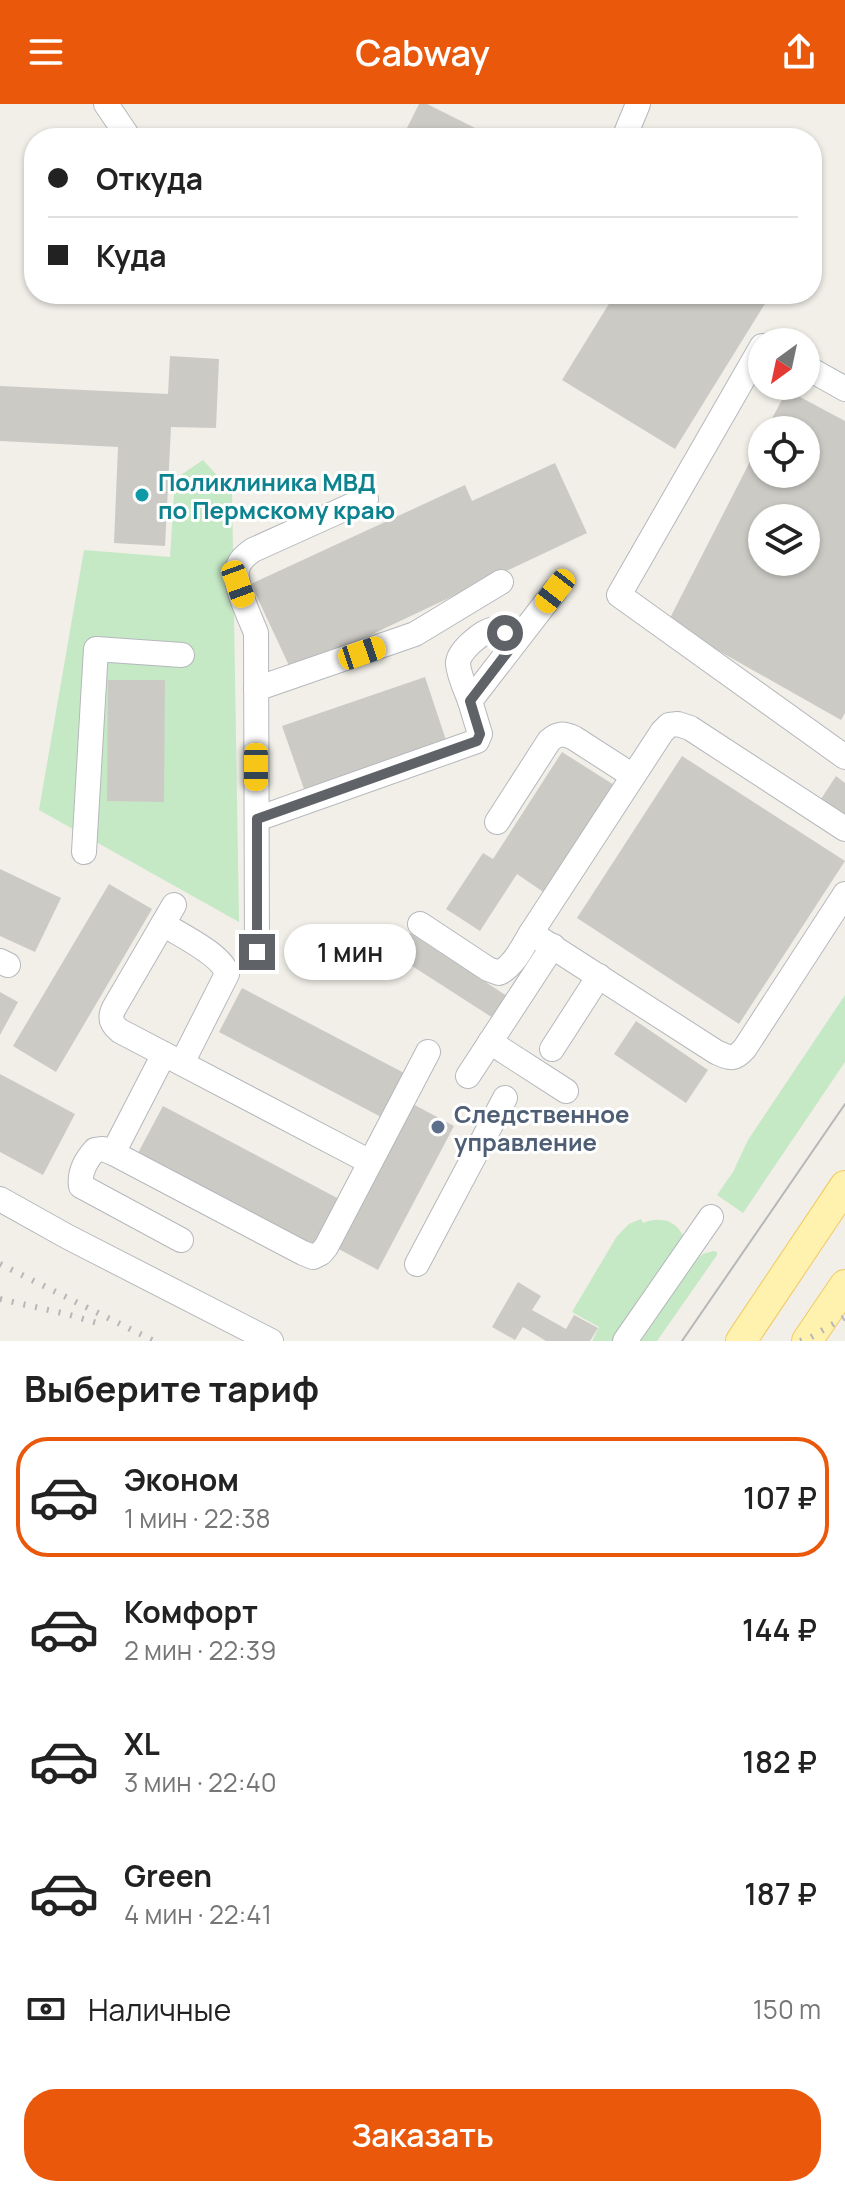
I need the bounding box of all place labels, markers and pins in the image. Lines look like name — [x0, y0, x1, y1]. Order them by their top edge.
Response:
place label: Поликлиника МВД по Пермскому краю — [158, 465, 395, 526]
marker: Поликлиника МВД по Пермскому краю — [133, 486, 151, 504]
place label: Следственное управление — [454, 1097, 629, 1158]
marker: Следственное управление — [429, 1118, 447, 1136]

